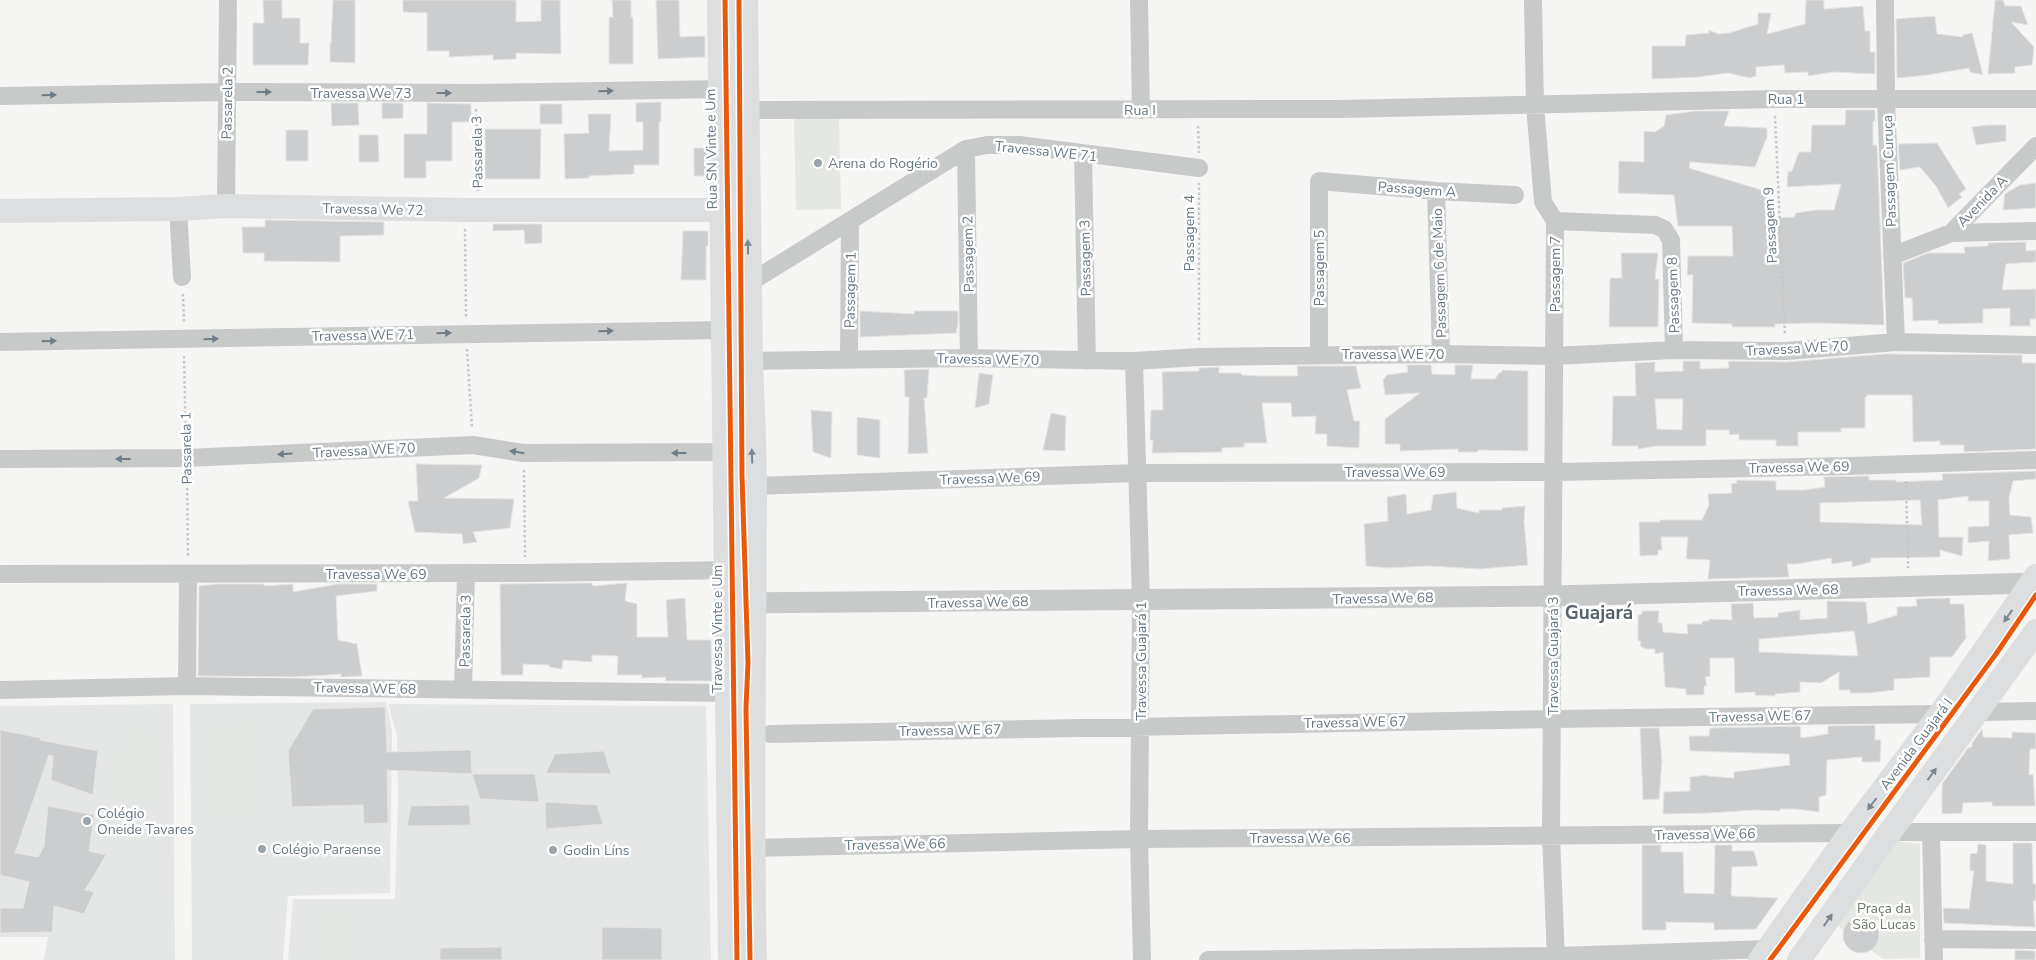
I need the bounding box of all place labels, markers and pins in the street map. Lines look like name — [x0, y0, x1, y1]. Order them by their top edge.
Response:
place label: Arena do Rogério — [828, 154, 938, 173]
marker: Arena do Rogério — [812, 157, 824, 169]
place label: Colégio Oneide Tavares — [97, 804, 194, 839]
marker: Colégio Oneide Tavares — [81, 815, 93, 827]
place label: Colégio Paraense — [272, 840, 381, 859]
place label: Godin Líns — [563, 841, 630, 860]
marker: Colégio Paraense — [256, 843, 268, 855]
marker: Godin Líns — [547, 844, 559, 856]

